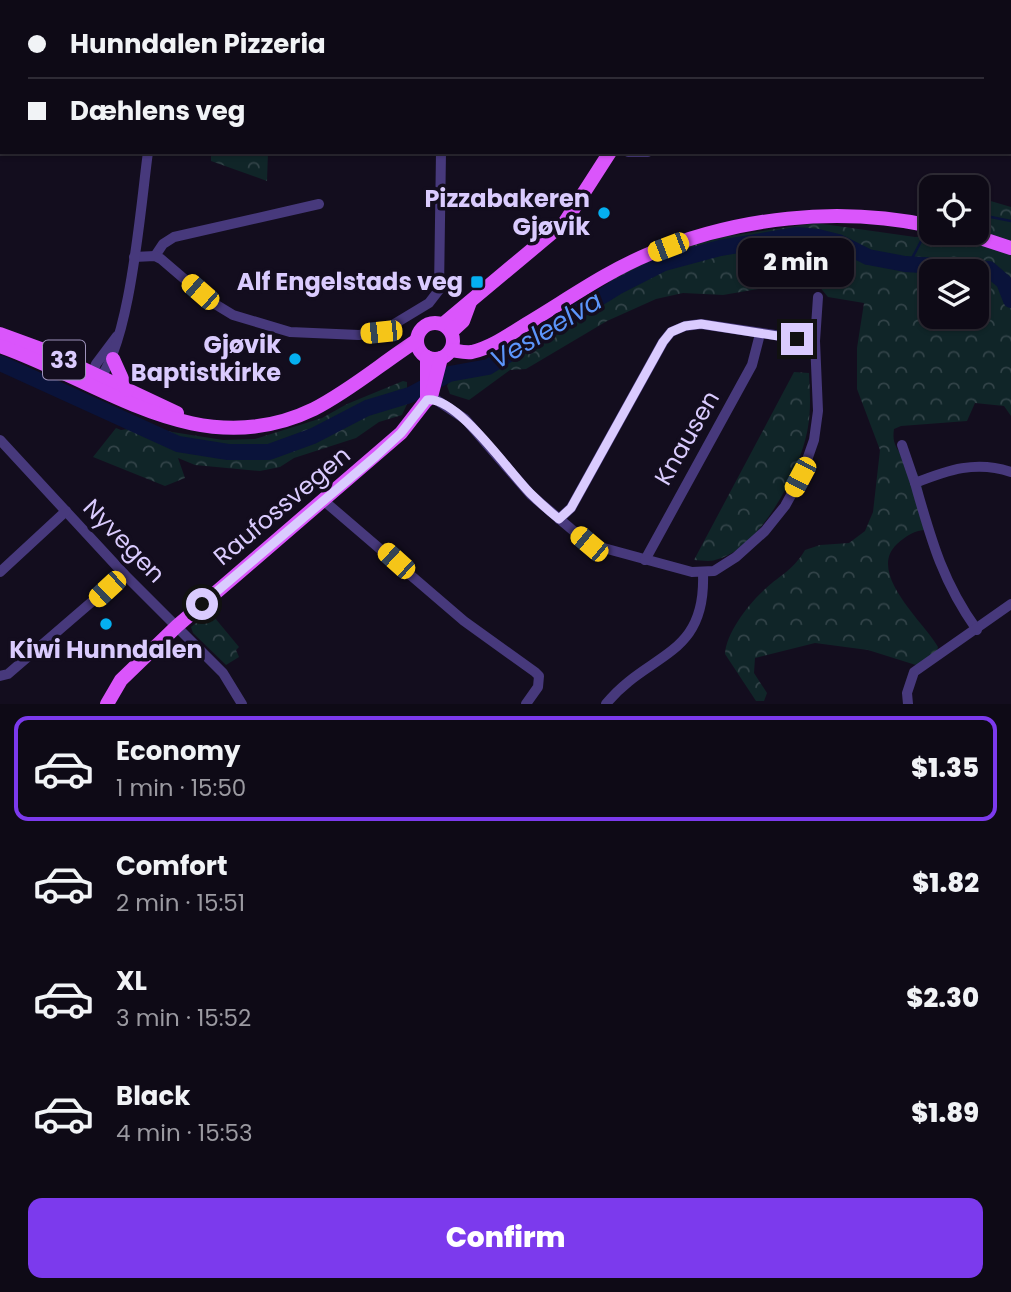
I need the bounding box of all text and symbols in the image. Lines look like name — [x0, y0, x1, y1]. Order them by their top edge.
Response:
text: Hunndalen Pizzeria — [70, 26, 326, 62]
text: Dæhlens veg — [70, 93, 245, 129]
map controls — [919, 175, 989, 329]
button: locate — [919, 175, 989, 245]
place label: Pizzabakeren Gjøvik — [424, 182, 590, 243]
marker: Pizzabakeren Gjøvik — [596, 205, 612, 221]
car — [645, 230, 692, 264]
callout: 2 min — [739, 238, 855, 286]
text: 2 min — [764, 246, 828, 278]
button: layers — [919, 259, 989, 329]
place label: Alf Engelstads veg — [237, 265, 463, 298]
car — [178, 270, 223, 314]
marker: Alf Engelstads veg — [469, 274, 485, 290]
water label: Vesleelva — [483, 283, 609, 377]
car — [360, 319, 403, 345]
route end — [781, 323, 813, 355]
place label: Gjøvik Baptistkirke — [131, 328, 281, 389]
road number: 33 — [43, 340, 85, 380]
marker: Gjøvik Baptistkirke — [287, 351, 303, 367]
street label: Knausen — [646, 384, 727, 491]
street label: Raufossvegen — [206, 439, 357, 573]
car — [781, 454, 820, 500]
street label: Nyvegen — [76, 491, 173, 590]
car — [567, 522, 612, 566]
car — [374, 539, 419, 583]
car — [85, 567, 130, 611]
route start — [186, 588, 218, 620]
marker: Kiwi Hunndalen — [98, 616, 114, 632]
place label: Kiwi Hunndalen — [9, 633, 203, 666]
text: Economy — [116, 733, 240, 769]
icon: car — [32, 737, 95, 800]
text: $1.35 — [911, 750, 979, 786]
text: 1 min · 15:50 — [116, 772, 246, 804]
text: Comfort — [116, 848, 228, 884]
icon: car — [32, 852, 95, 915]
text: $1.82 — [912, 865, 979, 901]
text: 2 min · 15:51 — [116, 887, 245, 919]
text: XL — [116, 963, 147, 999]
icon: car — [32, 967, 95, 1030]
text: $2.30 — [906, 980, 979, 1016]
text: 3 min · 15:52 — [116, 1002, 251, 1034]
text: Black — [116, 1078, 190, 1114]
icon: car — [32, 1082, 95, 1145]
text: $1.89 — [911, 1095, 979, 1131]
text: 4 min · 15:53 — [116, 1117, 253, 1149]
button: Confirm — [28, 1198, 983, 1278]

